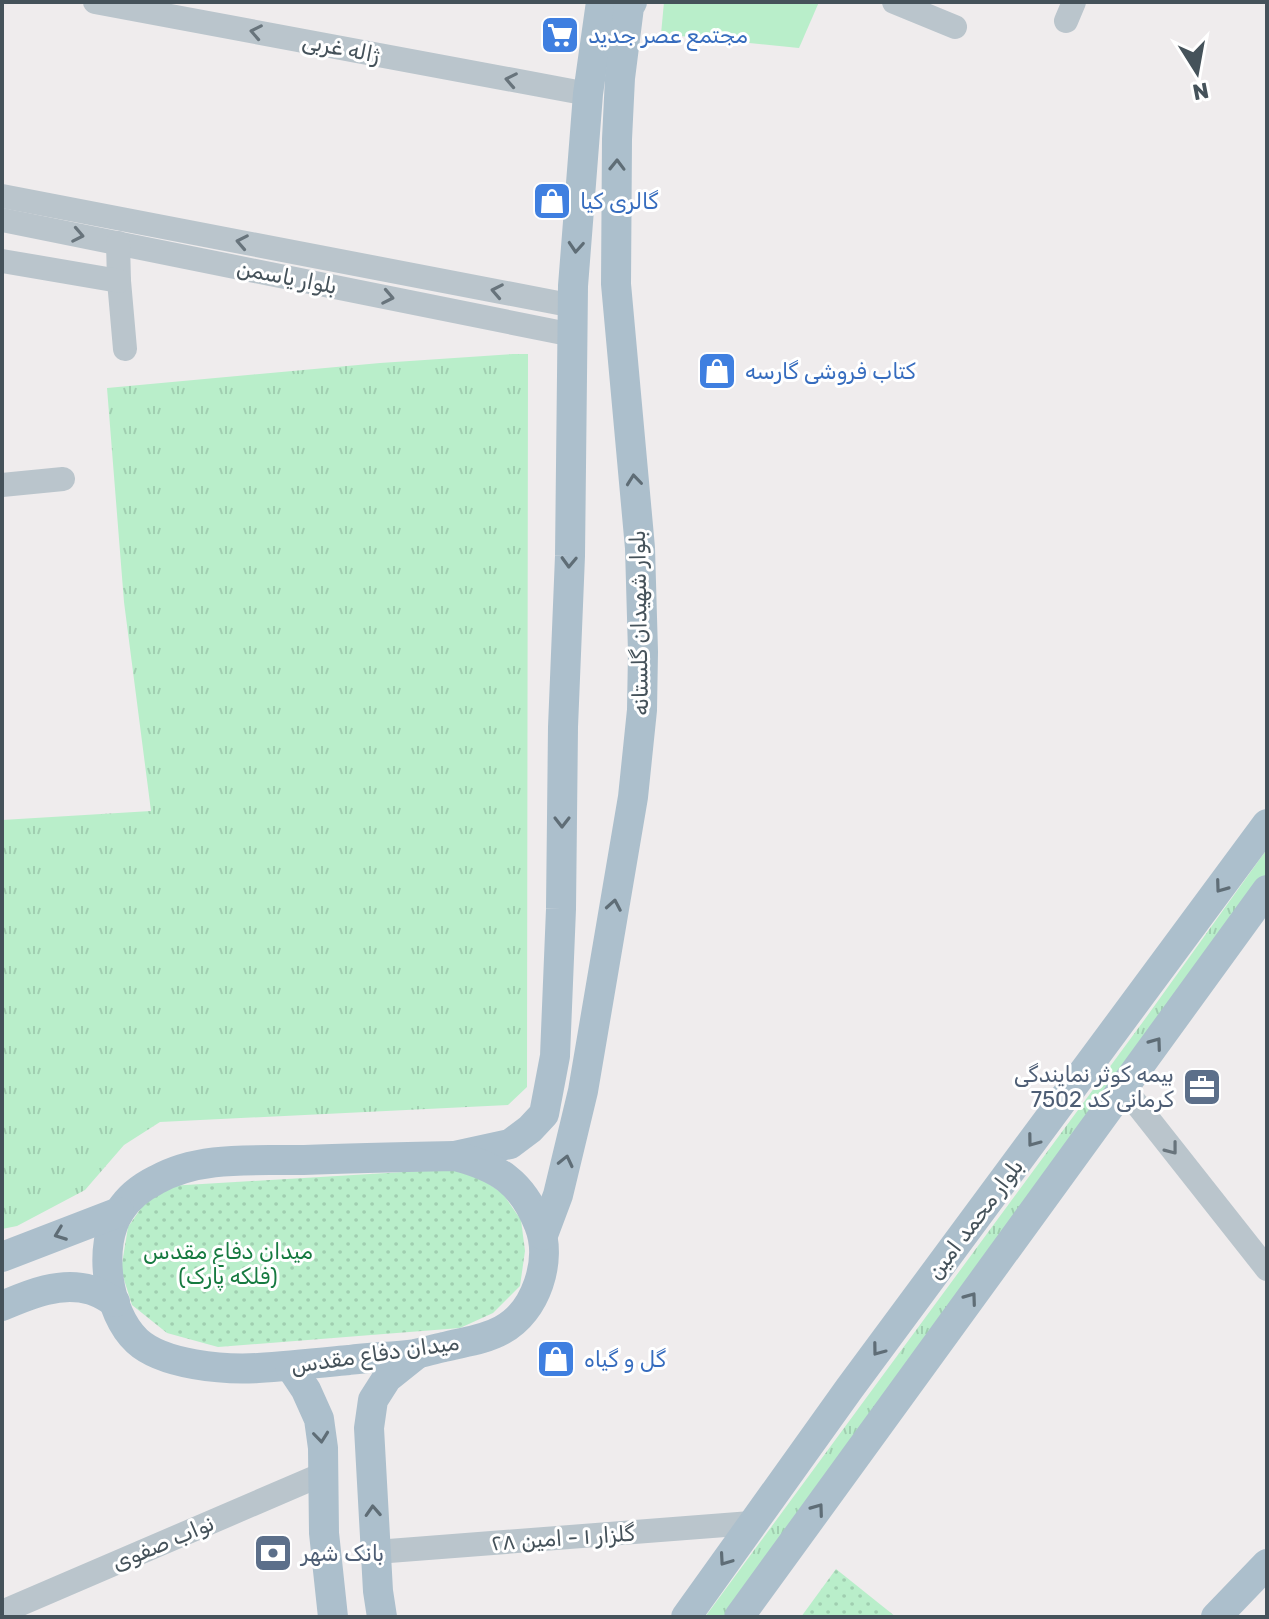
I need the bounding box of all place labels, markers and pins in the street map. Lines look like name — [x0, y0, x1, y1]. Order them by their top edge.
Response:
supermarket icon: مجتمع عصر جدید — [539, 14, 581, 56]
place label: مجتمع عصر جدید — [588, 22, 748, 52]
shop icon: گالری کیا — [531, 180, 573, 222]
place label: گالری کیا — [580, 188, 659, 215]
shop icon: کتاب فروشی گارسه — [696, 350, 738, 392]
place label: کتاب فروشی گارسه — [745, 358, 916, 385]
place label: بیمه کوثر نمایندگی کرمانی کد 7502 — [1014, 1061, 1174, 1113]
office icon: بیمه کوثر نمایندگی کرمانی کد 7502 — [1181, 1066, 1223, 1108]
shop icon: گل و گیاه — [535, 1338, 577, 1380]
place label: گل و گیاه — [584, 1346, 666, 1373]
bank icon: بانک شهر — [252, 1532, 294, 1574]
place label: بانک شهر — [299, 1540, 384, 1567]

